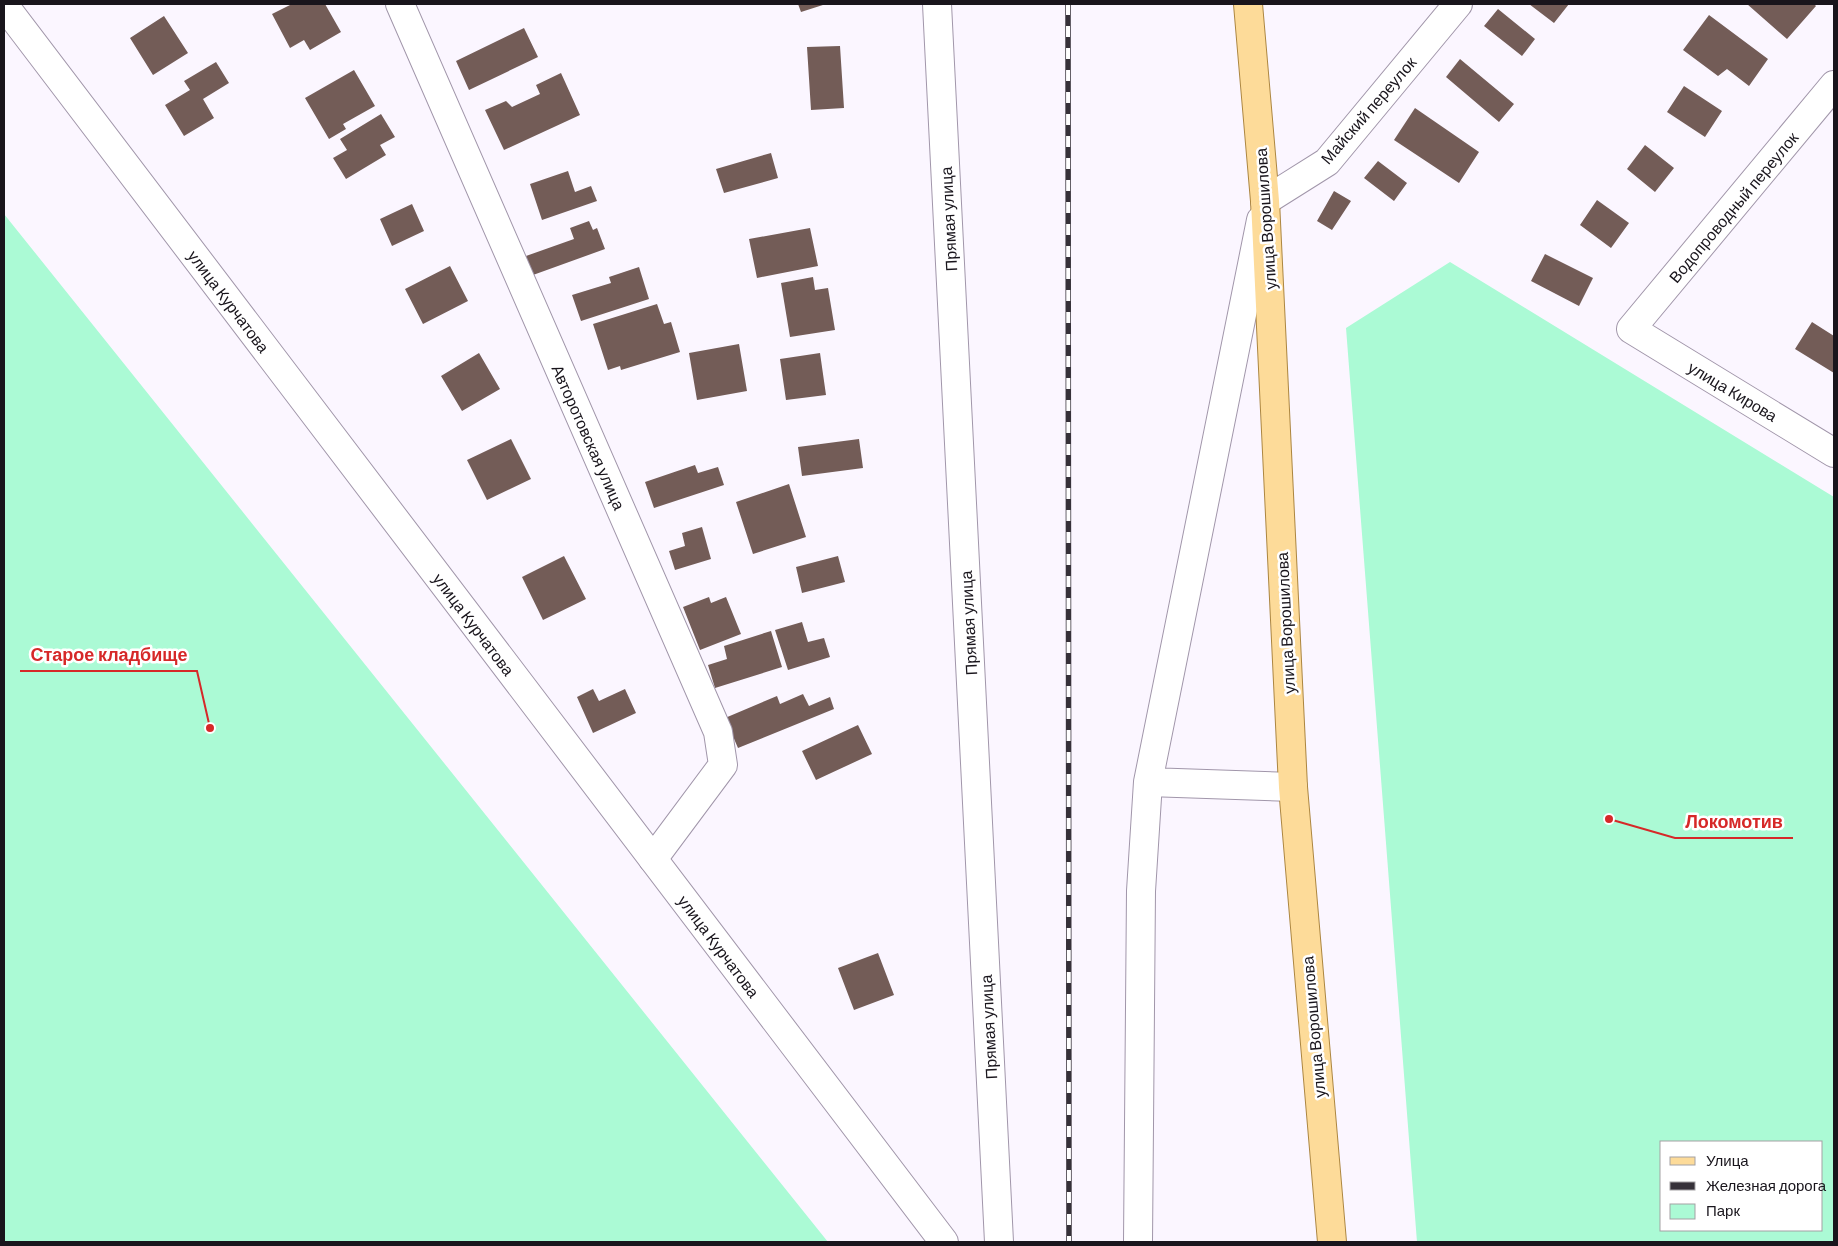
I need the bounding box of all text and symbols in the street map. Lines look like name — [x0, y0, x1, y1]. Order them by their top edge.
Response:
street label: Майский переулок — [1316, 52, 1420, 167]
street label: Водопроводный переулок — [1664, 127, 1802, 286]
street label: улица Ворошилова — [1251, 147, 1279, 290]
street label: Прямая улица — [936, 166, 960, 272]
street label: улица Курчатова — [184, 246, 274, 356]
street label: улица Кирова — [1685, 357, 1781, 425]
street label: Авторотовская улица — [548, 362, 630, 513]
street label: улица Ворошилова — [1272, 552, 1298, 694]
street label: улица Курчатова — [429, 569, 519, 679]
street label: Прямая улица — [956, 570, 980, 676]
callout: Старое кладбище — [20, 638, 197, 671]
text: Старое кладбище — [31, 643, 187, 665]
callout: Локомотив — [1675, 805, 1793, 838]
text: Локомотив — [1685, 810, 1783, 832]
street label: улица Курчатова — [674, 891, 764, 1001]
street label: улица Ворошилова — [1297, 955, 1329, 1099]
street label: Прямая улица — [976, 974, 1000, 1080]
legend — [1660, 1141, 1823, 1231]
text: Улица — [1706, 1151, 1749, 1169]
text: Железная дорога — [1706, 1176, 1827, 1194]
text: Парк — [1706, 1201, 1740, 1219]

